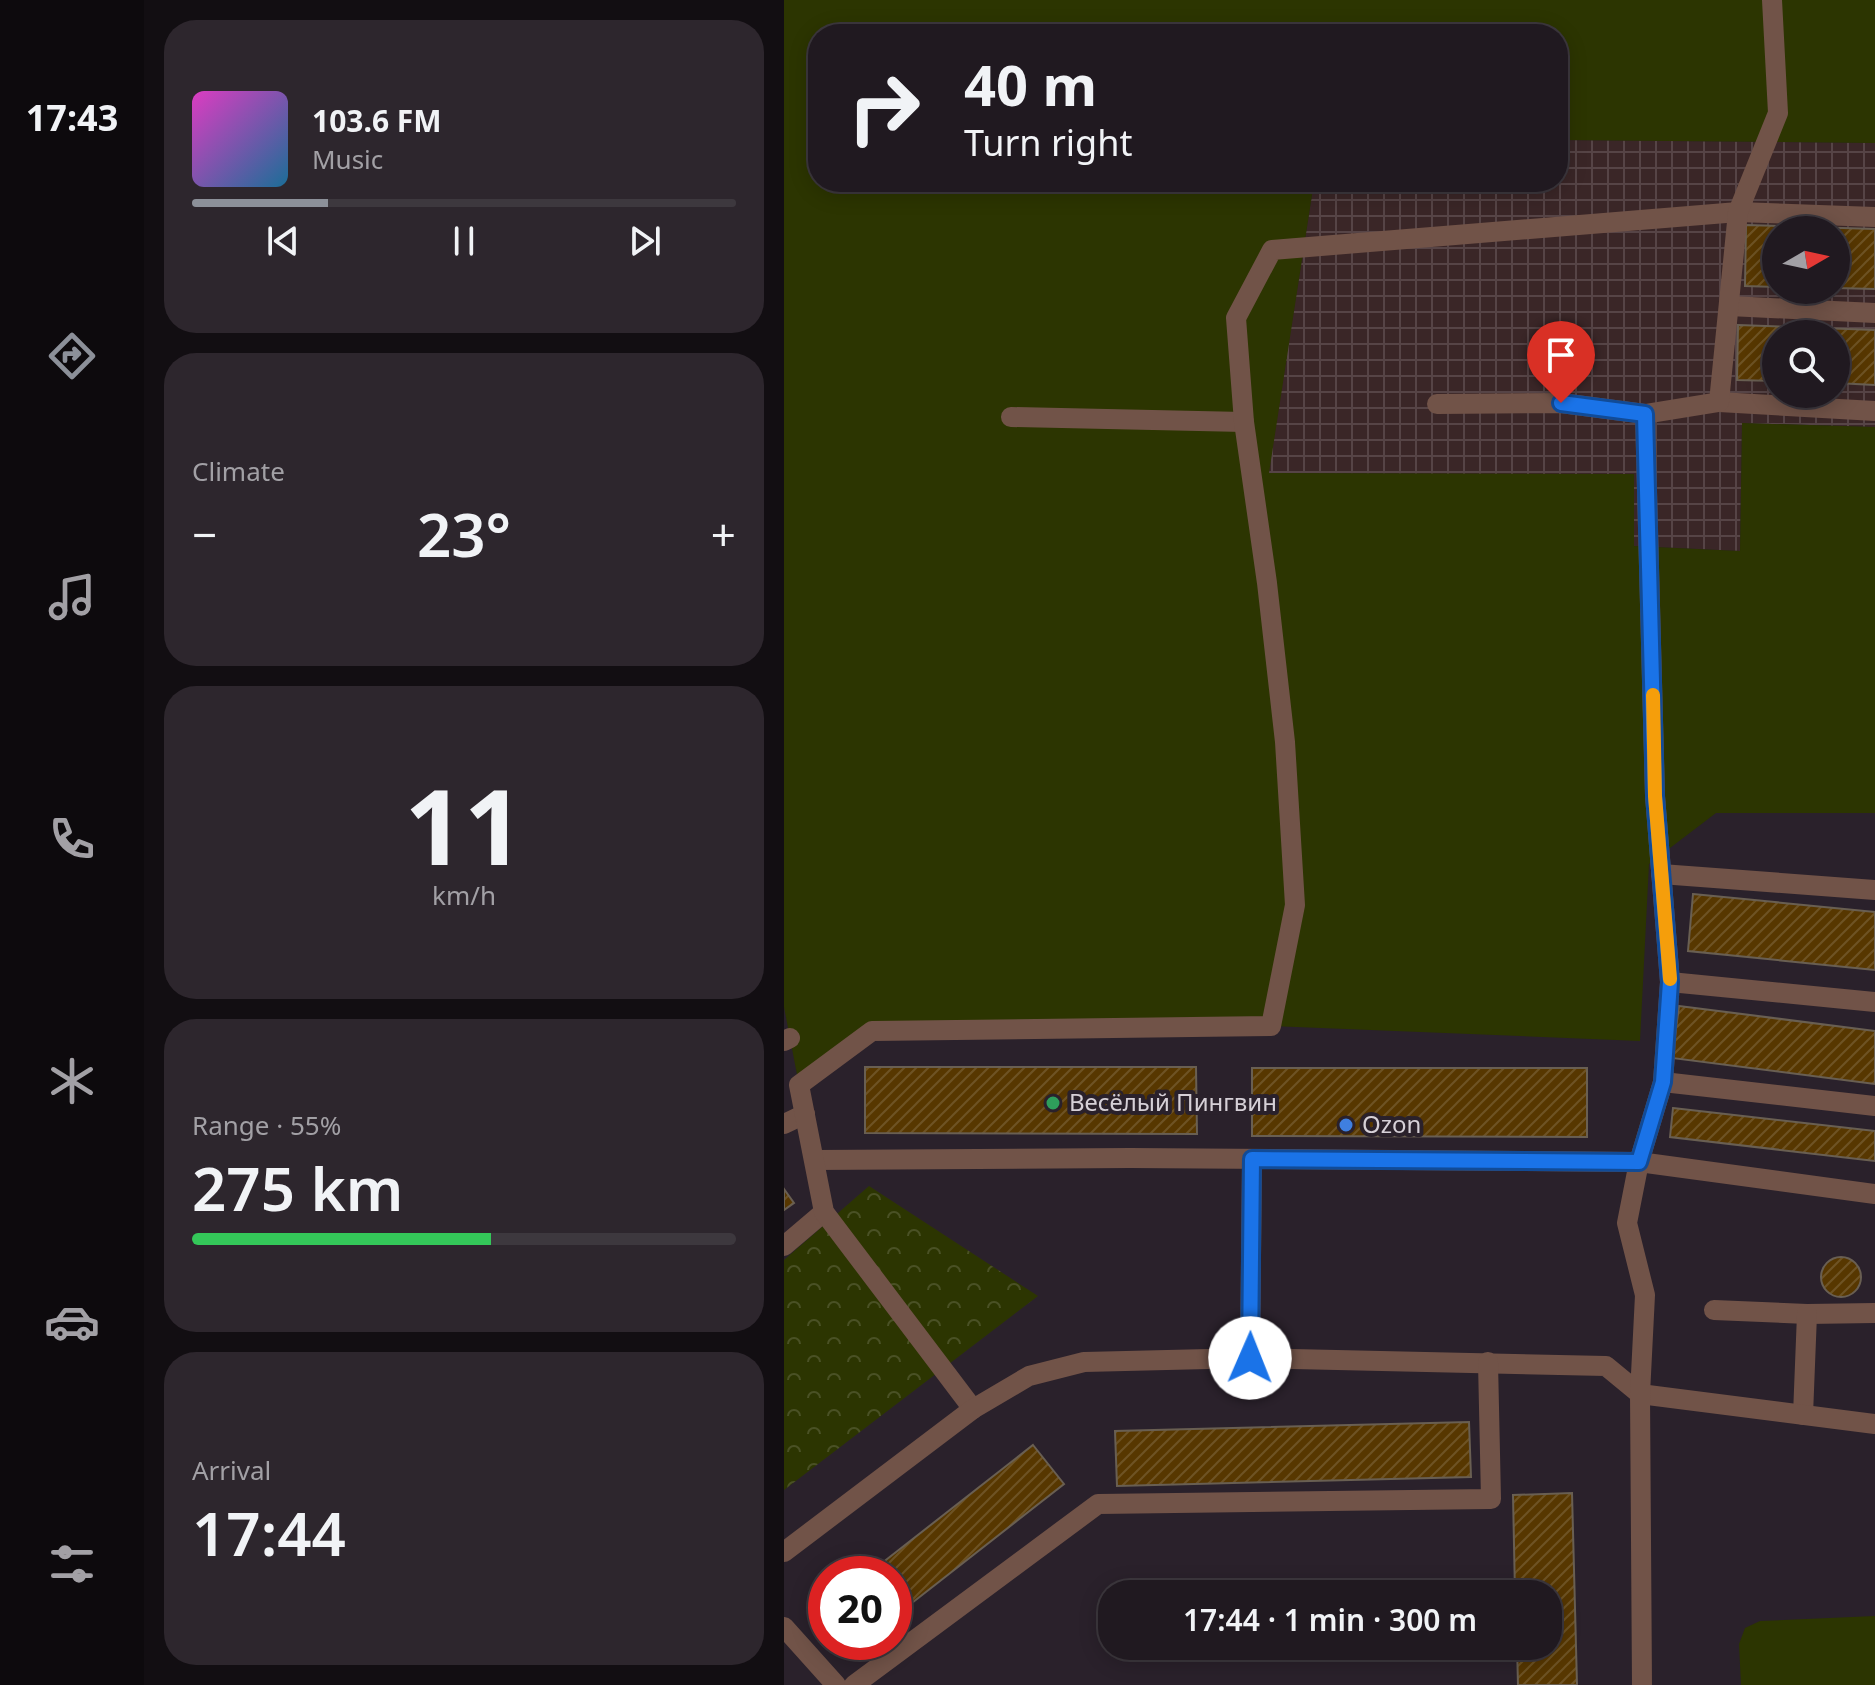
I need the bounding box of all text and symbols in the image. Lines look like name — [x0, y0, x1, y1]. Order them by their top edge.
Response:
text: 40 m — [964, 46, 1097, 122]
icon: right — [832, 56, 936, 160]
text: 17:43 — [26, 93, 118, 142]
text: 103.6 FM — [312, 100, 442, 141]
text: Turn right — [964, 118, 1132, 167]
text: Music — [312, 141, 383, 177]
north arrow — [1762, 216, 1850, 304]
map controls — [1762, 216, 1850, 408]
icon: previous — [261, 219, 305, 263]
icon: pause — [442, 219, 486, 263]
icon: next — [623, 219, 667, 263]
button: search — [1762, 320, 1850, 408]
pin — [1527, 321, 1595, 403]
icon: directions — [44, 328, 100, 384]
icon: arrive — [1539, 333, 1583, 377]
text: Climate — [192, 453, 285, 489]
text: 23° — [417, 493, 511, 575]
text: − — [192, 504, 217, 564]
text: + — [711, 504, 736, 564]
icon: music — [44, 569, 100, 625]
text: 11 — [405, 754, 523, 895]
icon: phone — [44, 811, 100, 867]
text: km/h — [432, 877, 496, 913]
icon: climate — [44, 1053, 100, 1109]
place label: Весёлый Пингвин — [1069, 1085, 1277, 1118]
marker: Весёлый Пингвин — [1044, 1094, 1062, 1112]
text: Range · 55% — [192, 1107, 341, 1143]
place label: Ozon — [1362, 1107, 1421, 1140]
marker: Ozon — [1337, 1116, 1355, 1134]
text: 275 km — [192, 1147, 403, 1229]
icon: car — [44, 1294, 100, 1350]
position arrow — [1208, 1316, 1292, 1400]
text: Arrival — [192, 1452, 271, 1488]
text: 17:44 — [192, 1492, 346, 1574]
icon: filters — [44, 1536, 100, 1592]
speed limit sign: 20 — [808, 1556, 912, 1660]
text: 17:44 · 1 min · 300 m — [1183, 1599, 1477, 1640]

